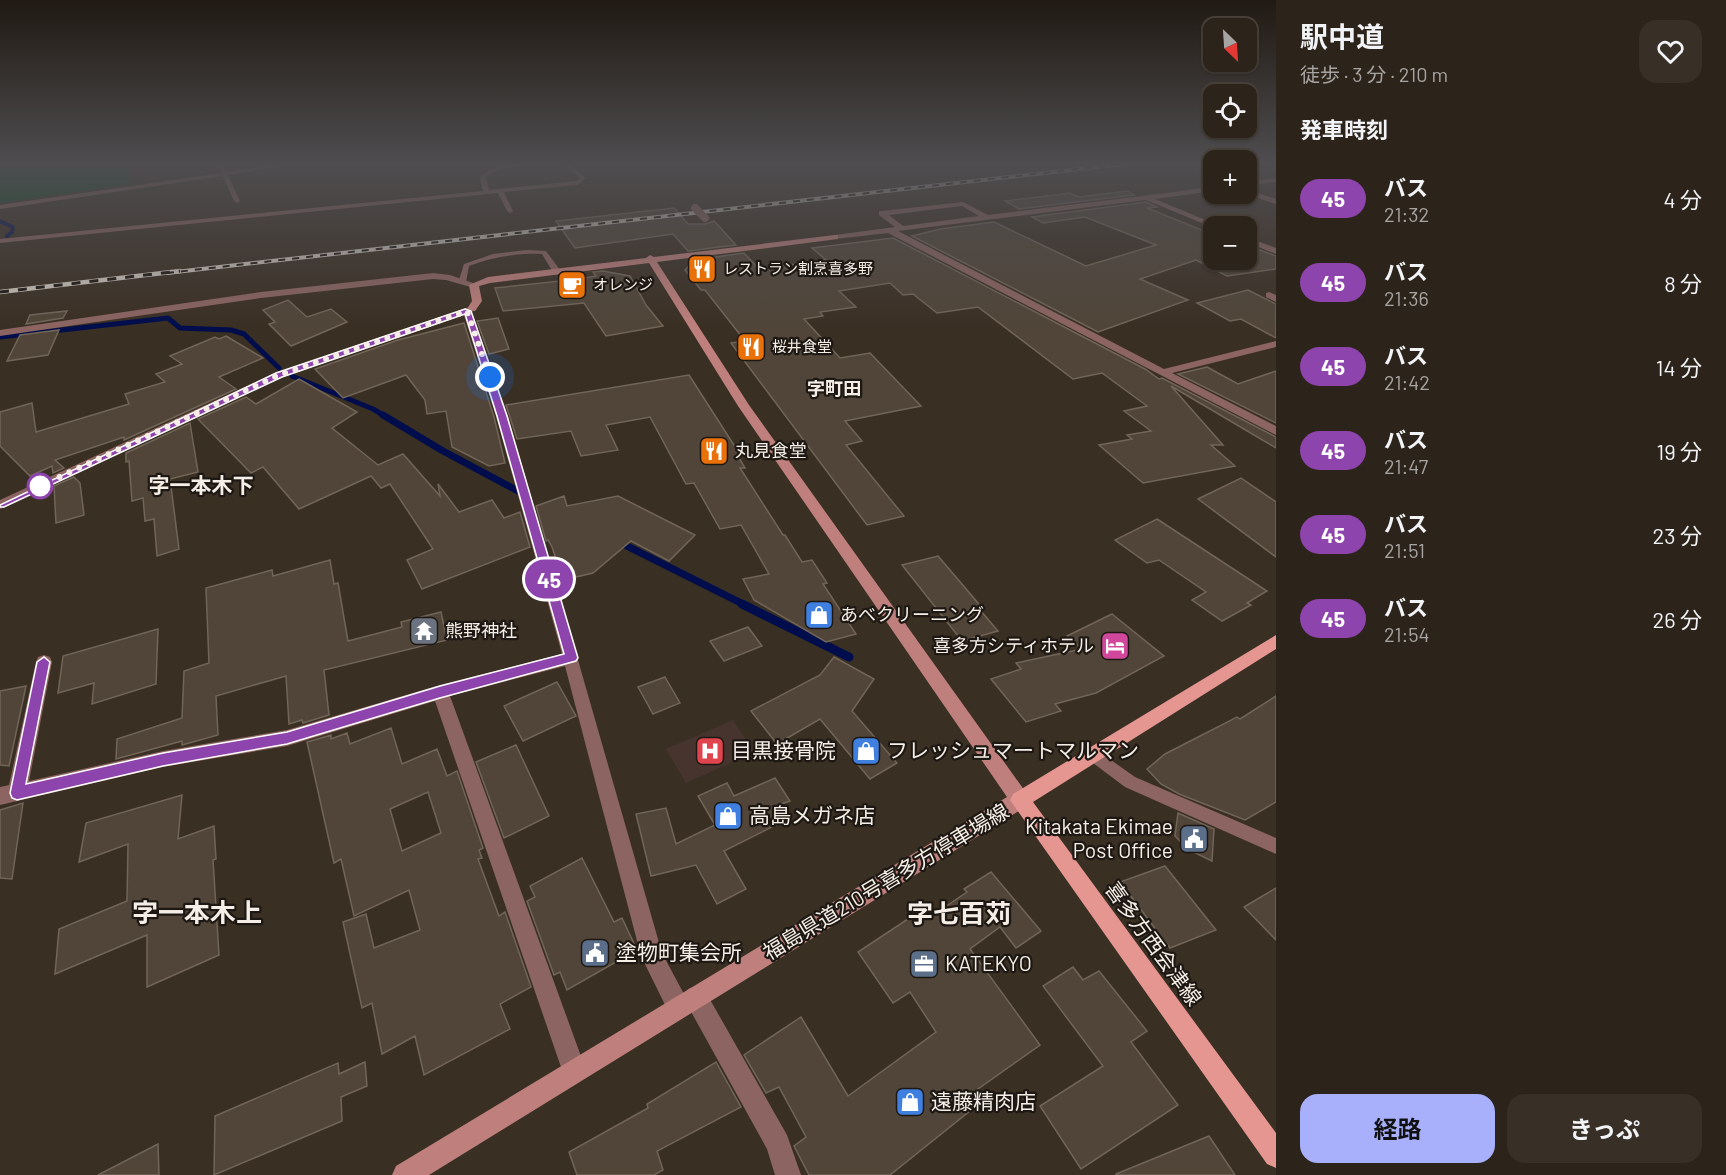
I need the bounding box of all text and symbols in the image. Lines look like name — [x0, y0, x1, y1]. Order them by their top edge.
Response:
north arrow — [1203, 18, 1257, 72]
map controls — [1203, 18, 1257, 270]
text: 駅中道 — [1300, 19, 1384, 53]
button: heart — [1639, 20, 1702, 83]
text: 徒歩 · 3 分 · 210 m — [1300, 62, 1448, 86]
button: locate — [1203, 84, 1257, 138]
text: 発車時刻 — [1300, 116, 1388, 142]
button: + — [1203, 150, 1257, 204]
text: バス — [1384, 174, 1428, 200]
text: 45 — [1321, 186, 1345, 211]
text: 4 分 — [1663, 186, 1702, 212]
text: 21:32 — [1384, 202, 1429, 226]
button: − — [1203, 216, 1257, 270]
restaurant icon: レストラン割烹喜多野 — [686, 253, 718, 285]
text: バス — [1384, 258, 1428, 284]
place label: レストラン割烹喜多野 — [723, 259, 873, 277]
cafe icon: オレンジ — [556, 269, 588, 301]
text: 45 — [1321, 270, 1345, 295]
text: 8 分 — [1664, 270, 1702, 296]
place label: オレンジ — [593, 275, 653, 293]
text: 21:36 — [1384, 286, 1429, 310]
restaurant icon: 桜井食堂 — [735, 331, 767, 363]
place label: 桜井食堂 — [772, 337, 832, 355]
text: バス — [1384, 342, 1428, 368]
text: 45 — [1321, 354, 1345, 379]
text: 14 分 — [1656, 354, 1702, 380]
your location — [475, 362, 505, 392]
text: 21:42 — [1384, 370, 1430, 394]
district label: 字町田 — [807, 377, 861, 399]
text: バス — [1384, 426, 1428, 452]
restaurant icon: 丸見食堂 — [698, 435, 730, 467]
text: 45 — [1321, 438, 1345, 463]
text: 19 分 — [1656, 438, 1702, 464]
place label: 丸見食堂 — [735, 439, 807, 461]
text: 21:47 — [1384, 454, 1428, 478]
district label: 字一本木下 — [149, 472, 254, 497]
unlabelled marker — [27, 473, 53, 499]
text: バス — [1384, 510, 1428, 536]
text: 45 — [1321, 522, 1345, 547]
text: 23 分 — [1653, 522, 1702, 548]
text: 21:51 — [1384, 538, 1425, 562]
line badge: 45 — [522, 560, 576, 598]
text: 45 — [537, 567, 561, 592]
text: バス — [1384, 594, 1428, 620]
shop icon: あべクリーニング — [803, 599, 835, 631]
place label: あべクリーニング — [840, 603, 984, 625]
text: 45 — [1321, 606, 1345, 631]
text: 26 分 — [1652, 606, 1702, 632]
temple icon: 熊野神社 — [408, 615, 440, 647]
place label: 熊野神社 — [445, 619, 517, 641]
text: 21:54 — [1384, 622, 1430, 646]
hotel icon: 喜多方シティホテル — [1099, 630, 1131, 662]
place label: 喜多方シティホテル — [933, 634, 1094, 656]
hospital icon: 目黒接骨院 — [694, 735, 726, 767]
shop icon: フレッシュマートマルマン — [850, 735, 882, 767]
place label: 目黒接骨院 — [731, 737, 836, 762]
place label: フレッシュマートマルマン — [887, 737, 1139, 762]
street label: 福島県道210号喜多方停車場線 — [758, 797, 1013, 964]
shop icon: 高島メガネ店 — [712, 800, 744, 832]
place label: 高島メガネ店 — [749, 802, 875, 827]
place label: Kitakata Ekimae Post Office — [1025, 813, 1173, 862]
public building icon: Kitakata Ekimae Post Office — [1178, 823, 1210, 855]
street label: 喜多方西会津線 — [1101, 876, 1208, 1010]
district label: 字一本木上 — [132, 896, 262, 927]
district label: 字七百苅 — [907, 897, 1011, 928]
public building icon: 塗物町集会所 — [579, 937, 611, 969]
place label: 塗物町集会所 — [616, 939, 742, 964]
office icon: KATEKYO — [908, 948, 940, 980]
place label: KATEKYO — [945, 950, 1032, 975]
shop icon: 遠藤精肉店 — [894, 1086, 926, 1118]
place label: 遠藤精肉店 — [931, 1088, 1036, 1113]
button: 経路 — [1300, 1094, 1495, 1163]
button: きっぷ — [1507, 1094, 1702, 1163]

